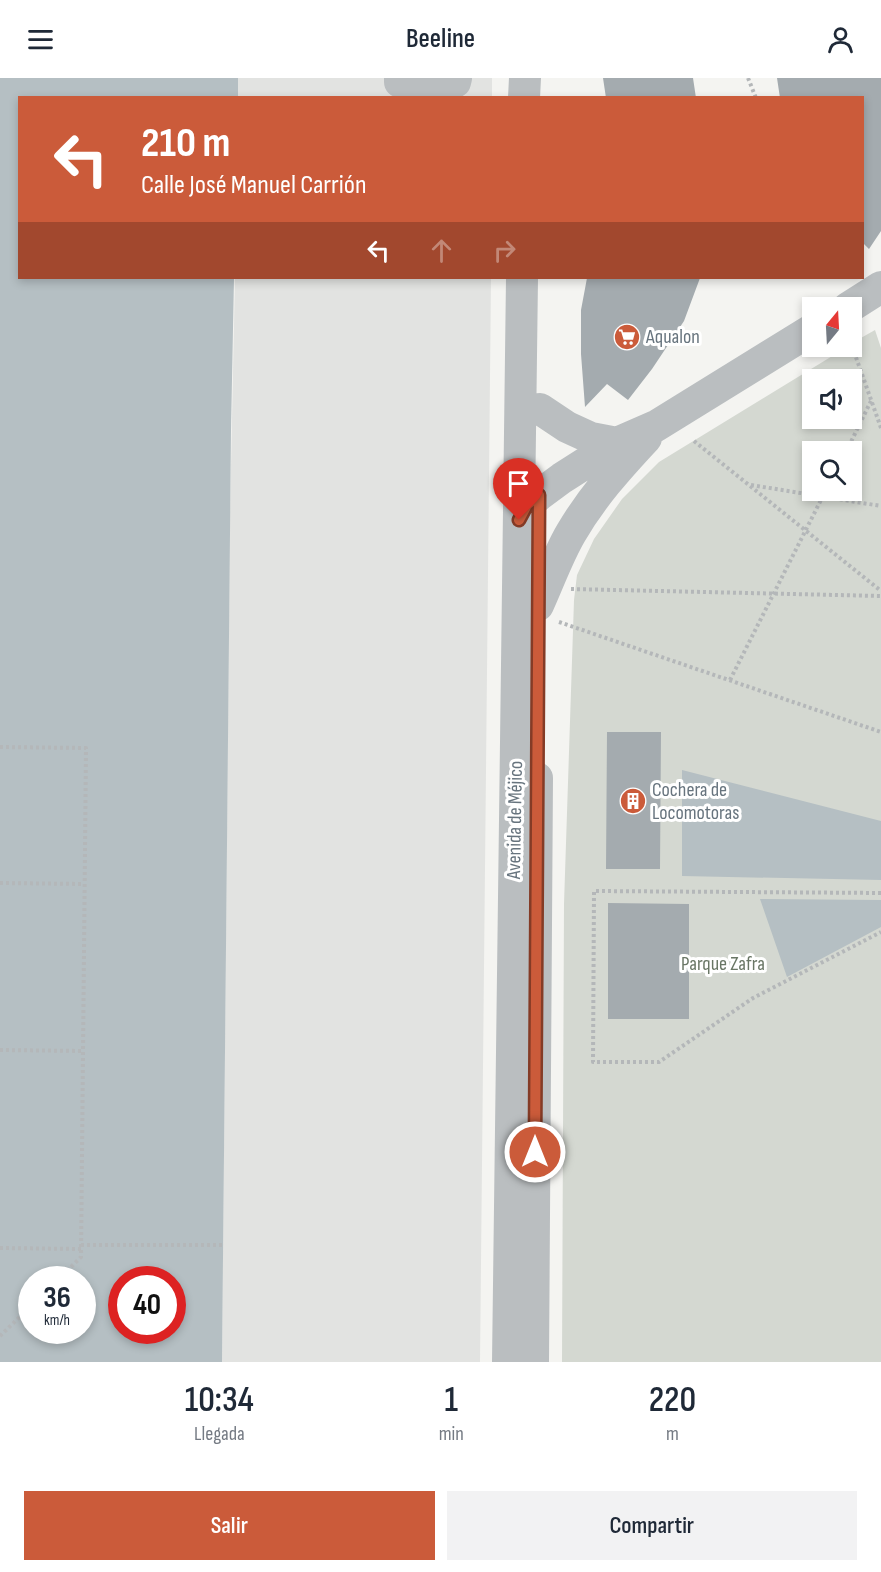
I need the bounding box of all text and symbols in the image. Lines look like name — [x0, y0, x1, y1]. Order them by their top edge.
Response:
icon: menu — [24, 23, 57, 56]
text: Beeline — [406, 23, 475, 55]
icon: person — [824, 23, 857, 56]
text: 210 m — [141, 118, 230, 169]
icon: left — [42, 120, 120, 198]
text: Calle José Manuel Carrión — [141, 169, 367, 201]
icon: left — [362, 234, 395, 267]
icon: ahead — [425, 234, 458, 267]
icon: right — [488, 234, 521, 267]
north arrow — [802, 297, 862, 357]
map controls — [802, 297, 862, 501]
supermarket icon: Aqualon — [612, 322, 642, 352]
place label: Aqualon — [645, 325, 700, 349]
button: sound — [802, 369, 862, 429]
button: search — [802, 441, 862, 501]
pin — [493, 458, 544, 520]
icon: arrive — [502, 467, 535, 500]
street label: Avenida de Méjico — [502, 761, 528, 880]
place label: Cochera de Locomotoras — [652, 778, 739, 825]
building icon: Cochera de Locomotoras — [618, 786, 648, 816]
park label: Parque Zafra — [681, 952, 765, 976]
position arrow — [503, 1120, 567, 1184]
speed limit sign: 40 — [108, 1266, 186, 1344]
text: 36 — [43, 1280, 71, 1316]
text: km/h — [44, 1311, 70, 1330]
text: 10:34 — [185, 1379, 254, 1422]
text: 1 — [445, 1379, 458, 1422]
text: 220 — [649, 1379, 696, 1422]
text: Llegada — [194, 1422, 245, 1446]
text: min — [439, 1422, 464, 1446]
text: m — [666, 1422, 679, 1446]
button: Salir — [24, 1491, 435, 1560]
button: Compartir — [447, 1491, 857, 1560]

